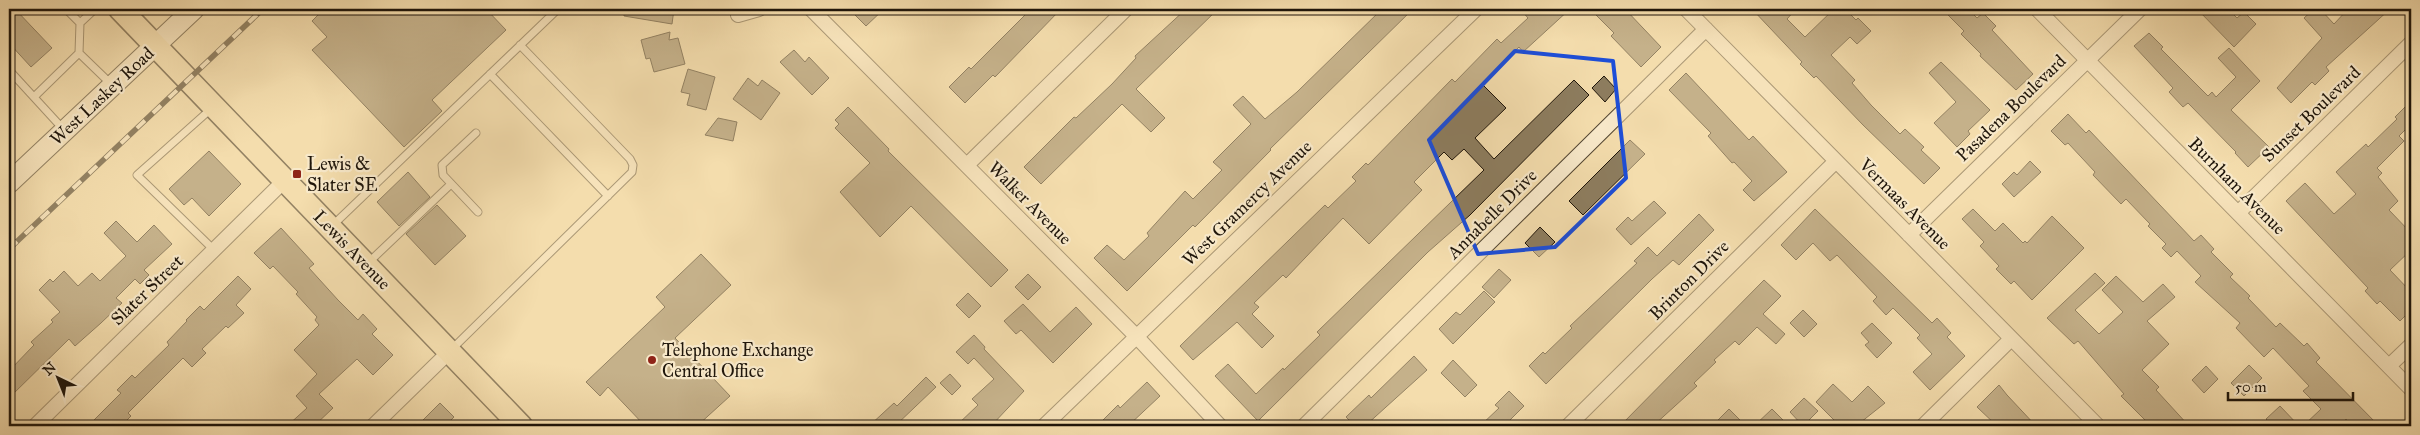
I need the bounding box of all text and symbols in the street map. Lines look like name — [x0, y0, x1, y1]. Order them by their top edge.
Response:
street label: West Laskey Road — [45, 42, 159, 150]
street label: Pasadena Boulevard — [1951, 50, 2071, 166]
street label: Sunset Boulevard — [2257, 61, 2365, 167]
street label: Burnham Avenue — [2184, 133, 2290, 239]
street label: West Gramercy Avenue — [1178, 136, 1316, 270]
place label: Lewis & Slater SE — [307, 153, 378, 196]
street label: Vermaas Avenue — [1854, 153, 1955, 254]
street label: Walker Avenue — [984, 157, 1076, 249]
street label: Annabelle Drive — [1442, 164, 1542, 264]
marker: Lewis & Slater SE — [291, 168, 303, 180]
street label: Lewis Avenue — [309, 206, 395, 294]
street label: Brinton Drive — [1644, 235, 1734, 325]
street label: Slater Street — [106, 250, 188, 330]
place label: Telephone Exchange Central Office — [662, 339, 813, 382]
north arrow — [32, 352, 82, 402]
marker: Telephone Exchange Central Office — [646, 354, 658, 366]
text: N — [39, 359, 60, 379]
scale bar — [2228, 370, 2352, 402]
text: 50 m — [2235, 378, 2267, 396]

